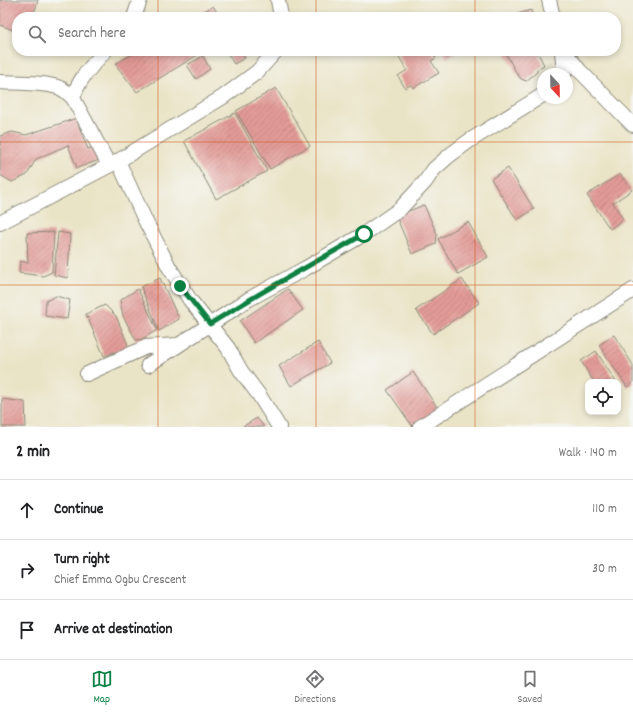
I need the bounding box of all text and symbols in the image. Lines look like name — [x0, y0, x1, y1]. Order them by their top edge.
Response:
search box — [12, 12, 621, 56]
icon: search — [26, 23, 48, 45]
text: Search here — [58, 23, 126, 45]
north arrow — [537, 68, 573, 104]
route start — [355, 225, 373, 243]
route end — [171, 277, 189, 295]
map controls — [585, 379, 621, 415]
button: locate — [585, 379, 621, 415]
text: 2 min — [16, 441, 50, 465]
text: Walk · 140 m — [559, 444, 617, 463]
icon: ahead — [16, 499, 38, 521]
text: Continue — [54, 499, 103, 521]
text: 110 m — [592, 500, 617, 519]
text: Turn right — [54, 549, 110, 571]
icon: right — [16, 559, 38, 581]
text: 30 m — [592, 560, 617, 579]
text: Chief Emma Ogbu Crescent — [54, 571, 186, 590]
icon: arrive — [16, 619, 38, 641]
text: Arrive at destination — [54, 619, 172, 641]
tab: Map — [91, 668, 113, 708]
tab: Directions — [294, 668, 336, 708]
tab: Saved — [518, 668, 542, 708]

